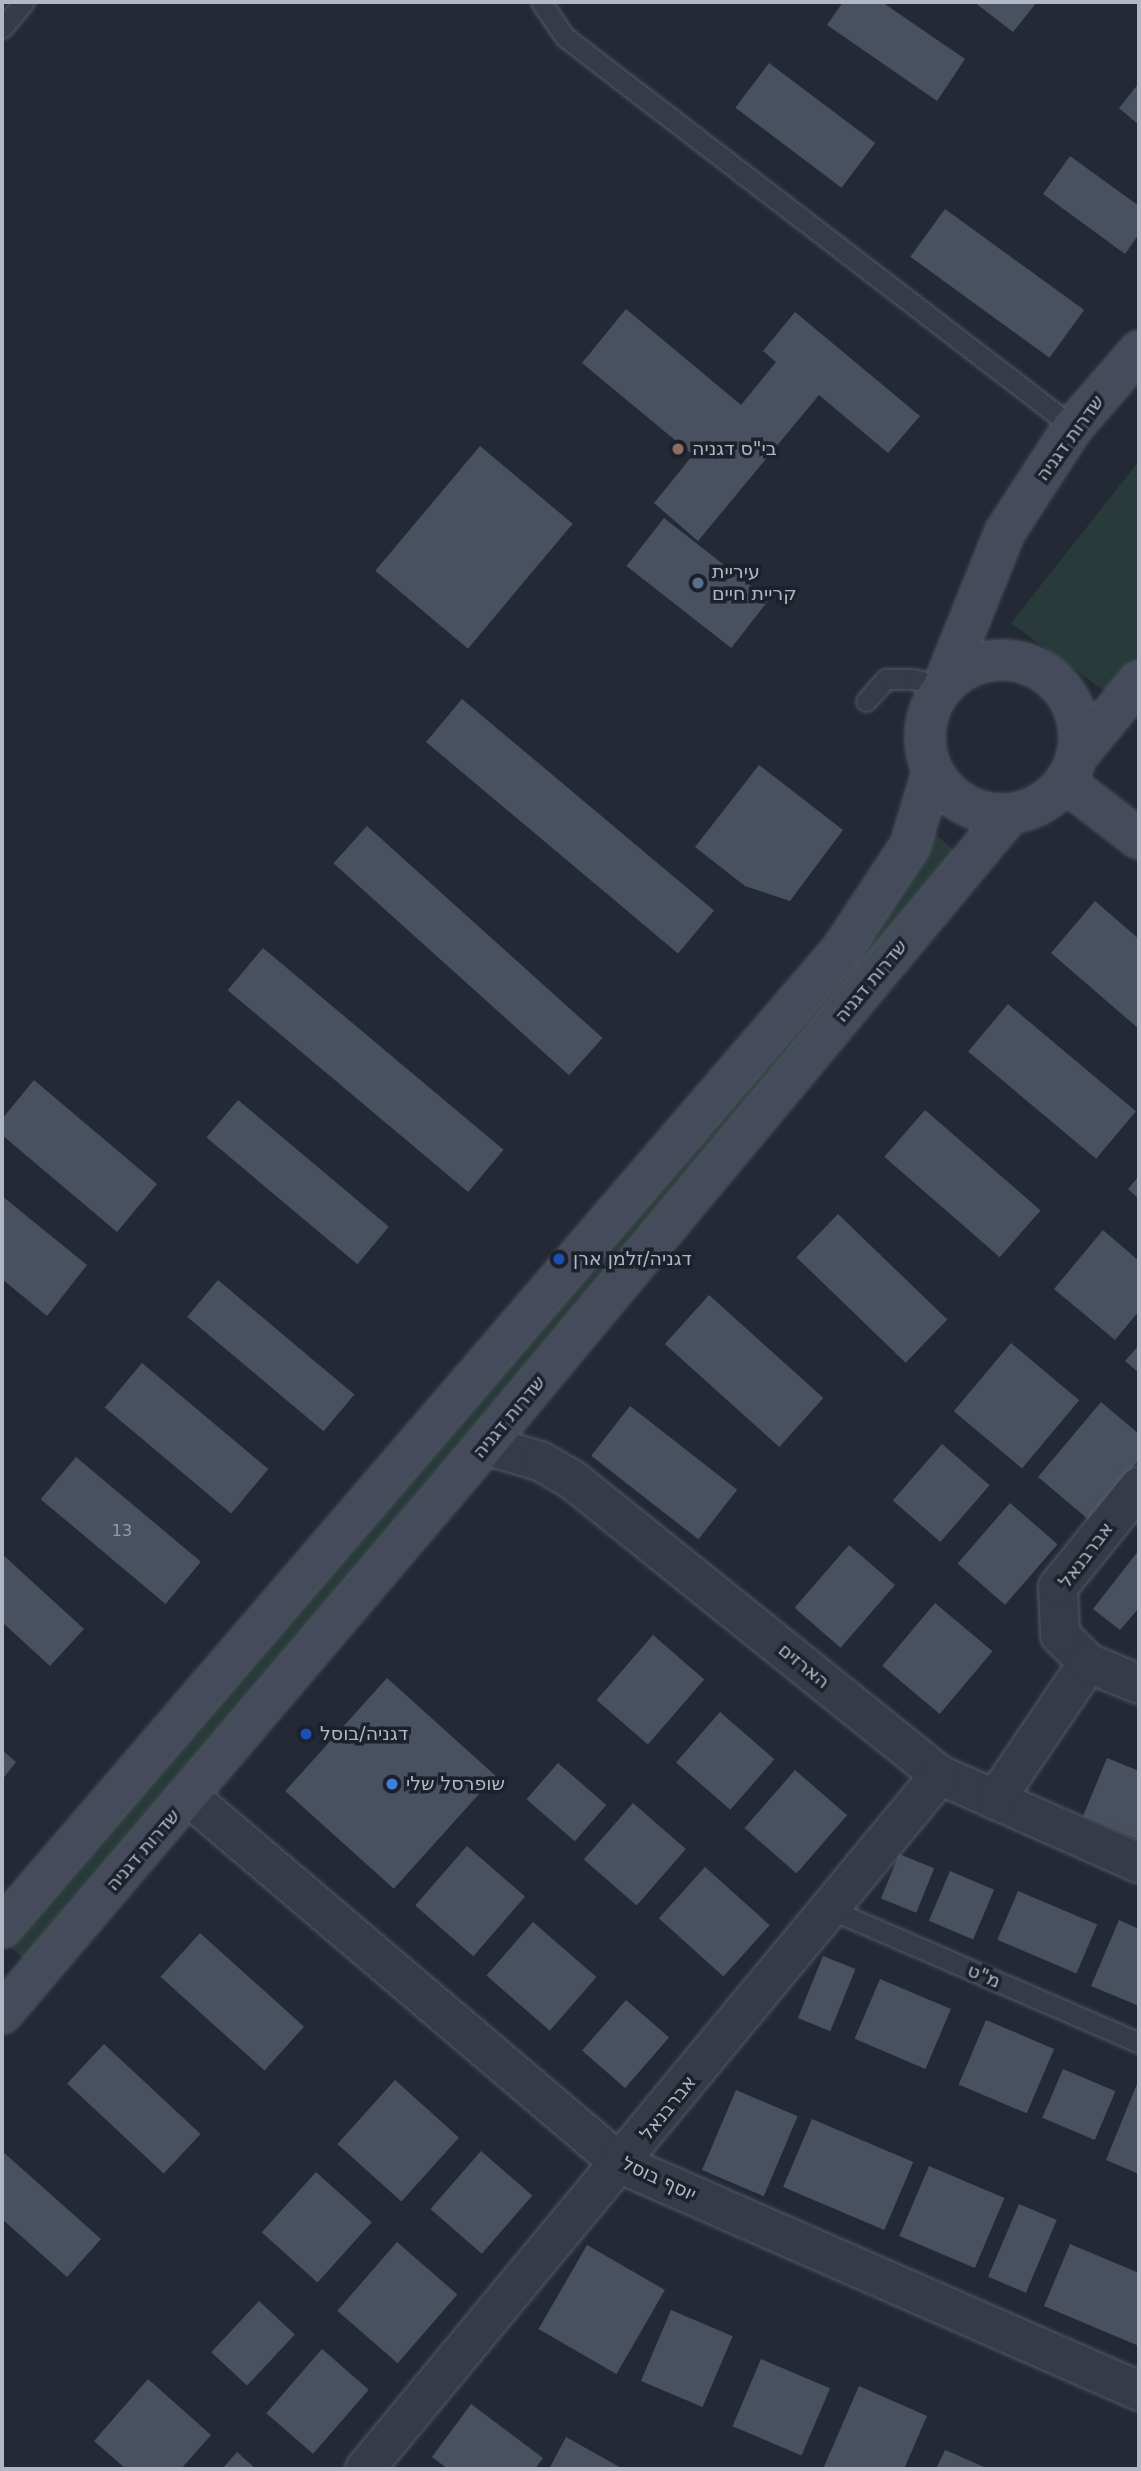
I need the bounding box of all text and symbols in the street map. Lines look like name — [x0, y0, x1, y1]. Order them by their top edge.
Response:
street label: שדרות דגניה — [1031, 391, 1109, 485]
place label: בי"ס דגניה — [692, 438, 777, 460]
marker: בי"ס דגניה — [670, 441, 686, 457]
place label: עיריית קריית חיים — [712, 561, 797, 605]
marker: עיריית קריית חיים — [690, 575, 706, 591]
street label: שדרות דגניה — [830, 935, 912, 1027]
place label: דגניה/זלמן ארן — [573, 1248, 692, 1270]
marker: דגניה/זלמן ארן — [551, 1251, 567, 1267]
street label: שדרות דגניה — [468, 1371, 550, 1463]
street label: אברבנאל — [1054, 1518, 1118, 1592]
house number: 13 — [112, 1521, 132, 1541]
street label: הארזים — [774, 1638, 834, 1694]
place label: דגניה/בוסל — [320, 1723, 408, 1745]
marker: דגניה/בוסל — [298, 1726, 314, 1742]
place label: שופרסל שלי — [406, 1773, 505, 1795]
marker: שופרסל שלי — [384, 1776, 400, 1792]
street label: שדרות דגניה — [101, 1805, 185, 1895]
street label: מ"ט — [964, 1959, 1004, 1993]
street label: אברבנאל — [635, 2071, 701, 2145]
street label: יוסף בוסל — [618, 2152, 700, 2206]

